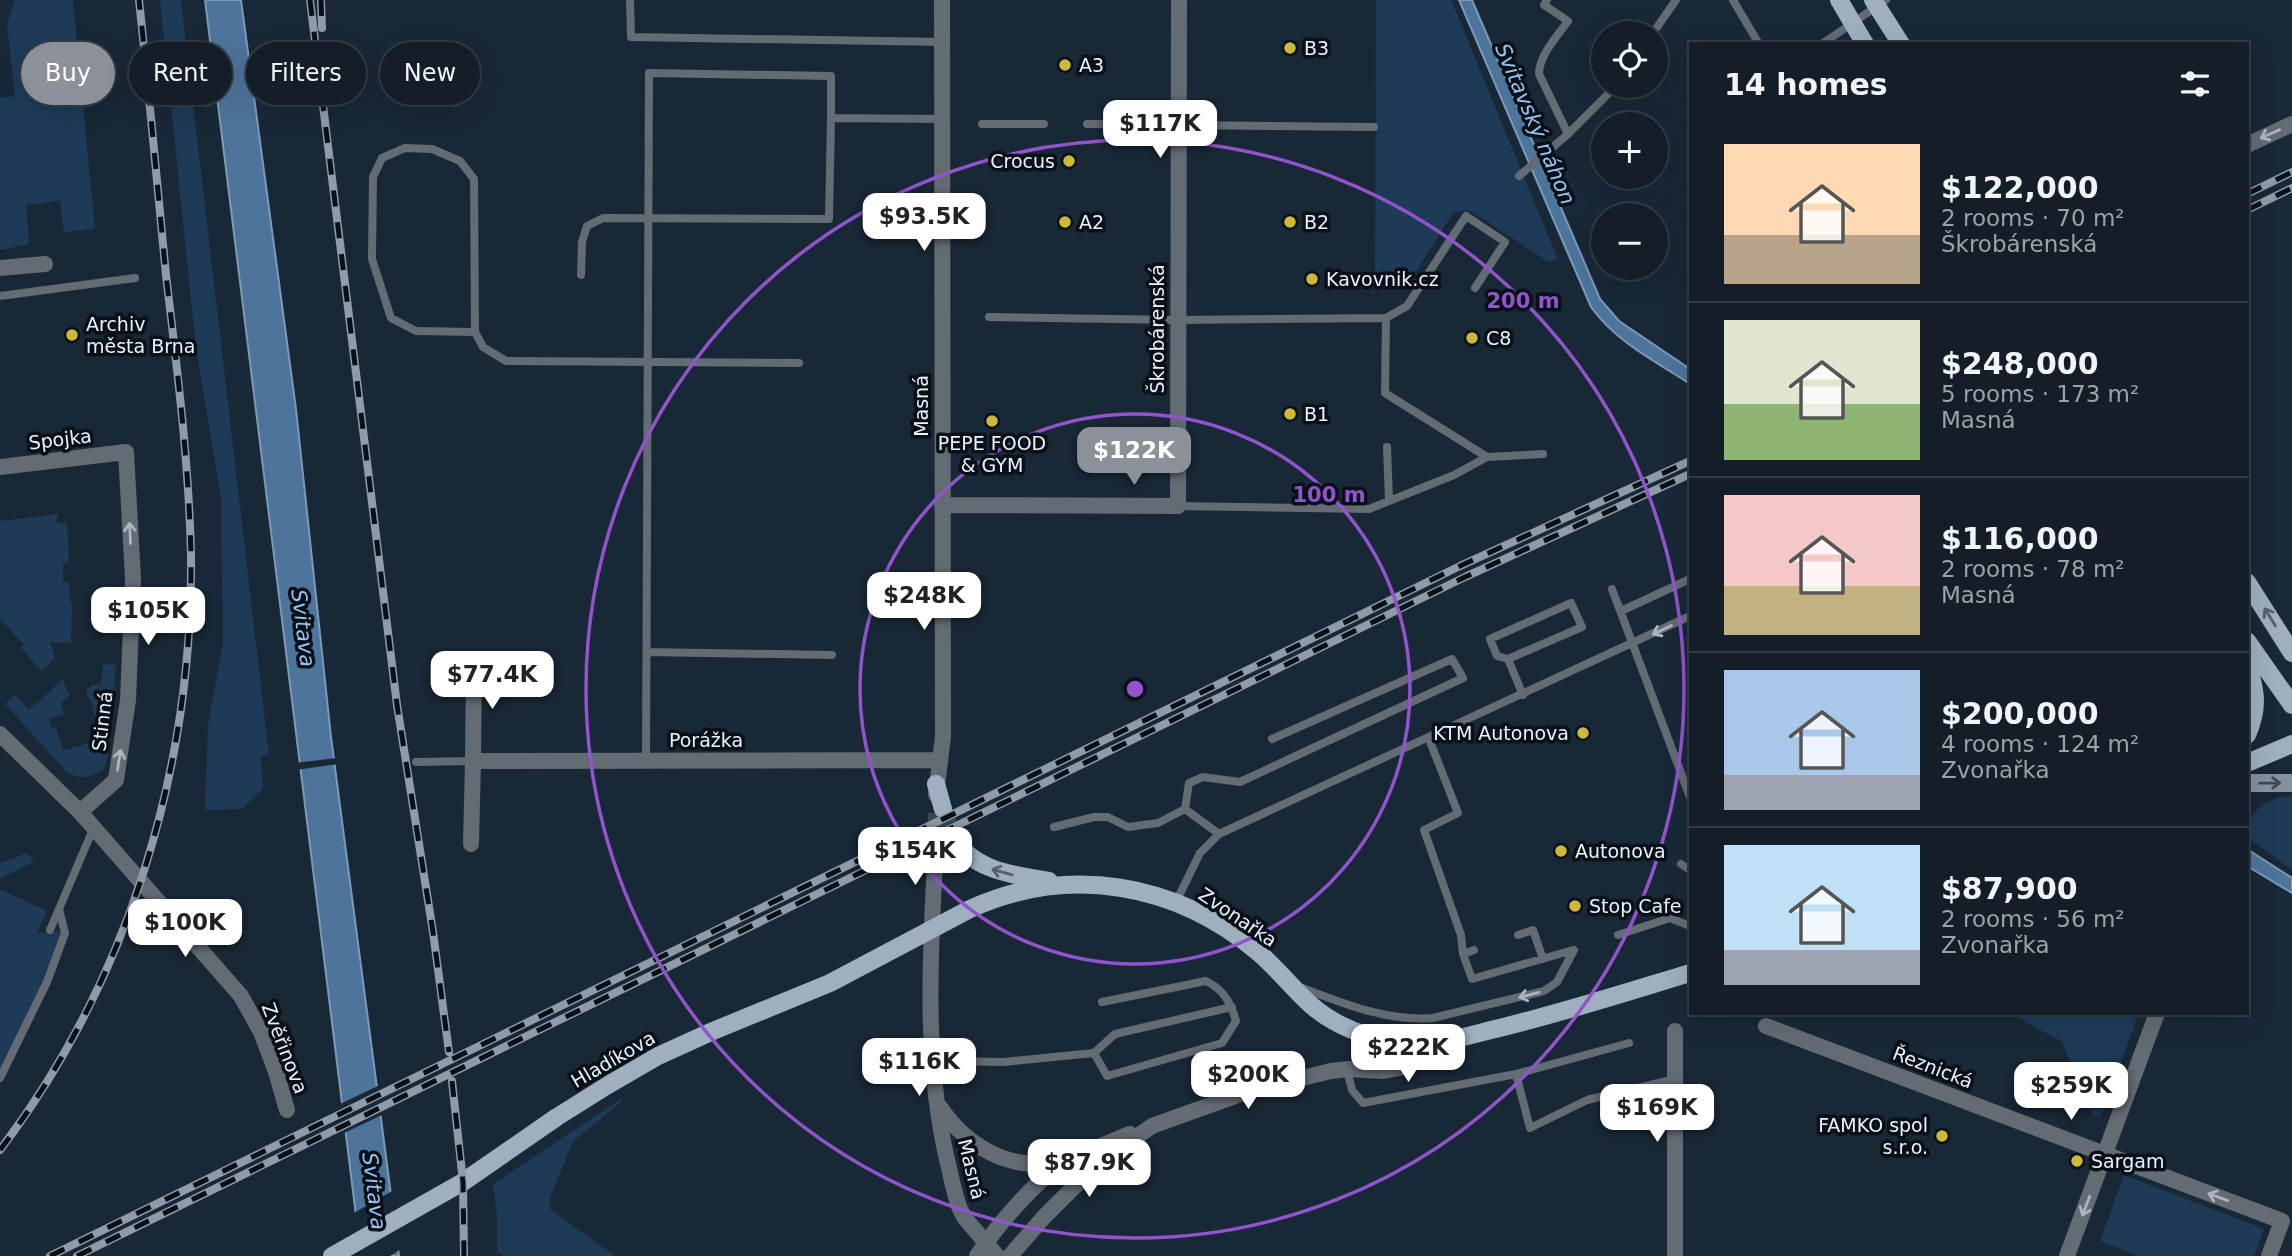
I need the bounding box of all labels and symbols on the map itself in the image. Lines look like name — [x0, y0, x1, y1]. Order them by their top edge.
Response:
place label: B3 — [1304, 37, 1329, 59]
marker: B3 — [1282, 40, 1298, 56]
water label: Svitavský náhon — [1490, 40, 1580, 208]
place label: A3 — [1079, 54, 1104, 76]
marker: A3 — [1057, 57, 1073, 73]
pin: $117K — [1111, 100, 1209, 160]
one-way arrow — [2259, 128, 2281, 141]
place label: Crocus — [990, 150, 1055, 172]
marker: Crocus — [1061, 153, 1077, 169]
pin: $93.5K — [867, 194, 981, 253]
place label: A2 — [1079, 211, 1104, 233]
place label: B2 — [1304, 211, 1329, 233]
marker: A2 — [1057, 214, 1073, 230]
marker: B2 — [1282, 214, 1298, 230]
street label: Škrobárenská — [1145, 264, 1168, 394]
place label: Kavovnik.cz — [1326, 268, 1439, 290]
marker: Kavovnik.cz — [1304, 271, 1320, 287]
text: 200 m — [1486, 289, 1560, 313]
place label: Archiv města Brna — [86, 313, 195, 357]
marker: Archiv města Brna — [64, 327, 80, 343]
place label: C8 — [1486, 327, 1511, 349]
marker: C8 — [1464, 330, 1480, 346]
street label: Masná — [910, 375, 932, 437]
place label: B1 — [1304, 403, 1329, 425]
marker: B1 — [1282, 406, 1298, 422]
marker: PEPE FOOD & GYM — [984, 413, 1000, 429]
street label: Spojka — [27, 424, 93, 454]
pin: $122K — [1085, 428, 1183, 487]
place label: PEPE FOOD & GYM — [938, 432, 1046, 476]
text: 100 m — [1292, 483, 1366, 507]
one-way arrow — [123, 522, 136, 545]
pin: $248K — [875, 572, 973, 632]
pin: $105K — [99, 588, 197, 647]
water label: Svitava — [286, 588, 320, 668]
one-way arrow — [2262, 608, 2276, 628]
one-way arrow — [1652, 623, 1673, 637]
pin: $77.4K — [435, 652, 549, 711]
centre of rings — [1123, 677, 1147, 701]
street label: Stinná — [87, 690, 117, 752]
place label: KTM Autonova — [1433, 722, 1569, 744]
marker: KTM Autonova — [1575, 725, 1591, 741]
street label: Porážka — [669, 729, 743, 751]
one-way arrow — [113, 749, 126, 771]
one-way arrow — [2258, 776, 2281, 790]
pin: $154K — [866, 828, 964, 887]
place label: Autonova — [1575, 840, 1666, 862]
marker: Autonova — [1553, 843, 1569, 859]
one-way arrow — [991, 864, 1013, 877]
street label: Zvonařka — [1195, 883, 1281, 951]
place label: Stop Cafe — [1589, 895, 1682, 917]
marker: Stop Cafe — [1567, 898, 1583, 914]
pin: $100K — [136, 900, 234, 959]
one-way arrow — [1518, 989, 1541, 1002]
street label: Zvěřinova — [258, 999, 312, 1097]
pin: $222K — [1359, 1024, 1457, 1084]
street label: Hladíkova — [567, 1026, 659, 1092]
pin: $116K — [870, 1038, 968, 1098]
street label: Řeznická — [1890, 1042, 1976, 1092]
pin: $200K — [1199, 1052, 1297, 1111]
pin: $259K — [2022, 1062, 2120, 1122]
pin: $169K — [1608, 1084, 1706, 1144]
place label: FAMKO spol s.r.o. — [1818, 1114, 1928, 1158]
marker: FAMKO spol s.r.o. — [1934, 1128, 1950, 1144]
street label: Masná — [954, 1136, 990, 1202]
pin: $87.9K — [1032, 1140, 1146, 1199]
place label: Sargam — [2091, 1150, 2164, 1172]
water label: Svitava — [357, 1151, 391, 1231]
marker: Sargam — [2069, 1153, 2085, 1169]
one-way arrow — [2208, 1190, 2230, 1202]
one-way arrow — [2079, 1194, 2091, 1216]

